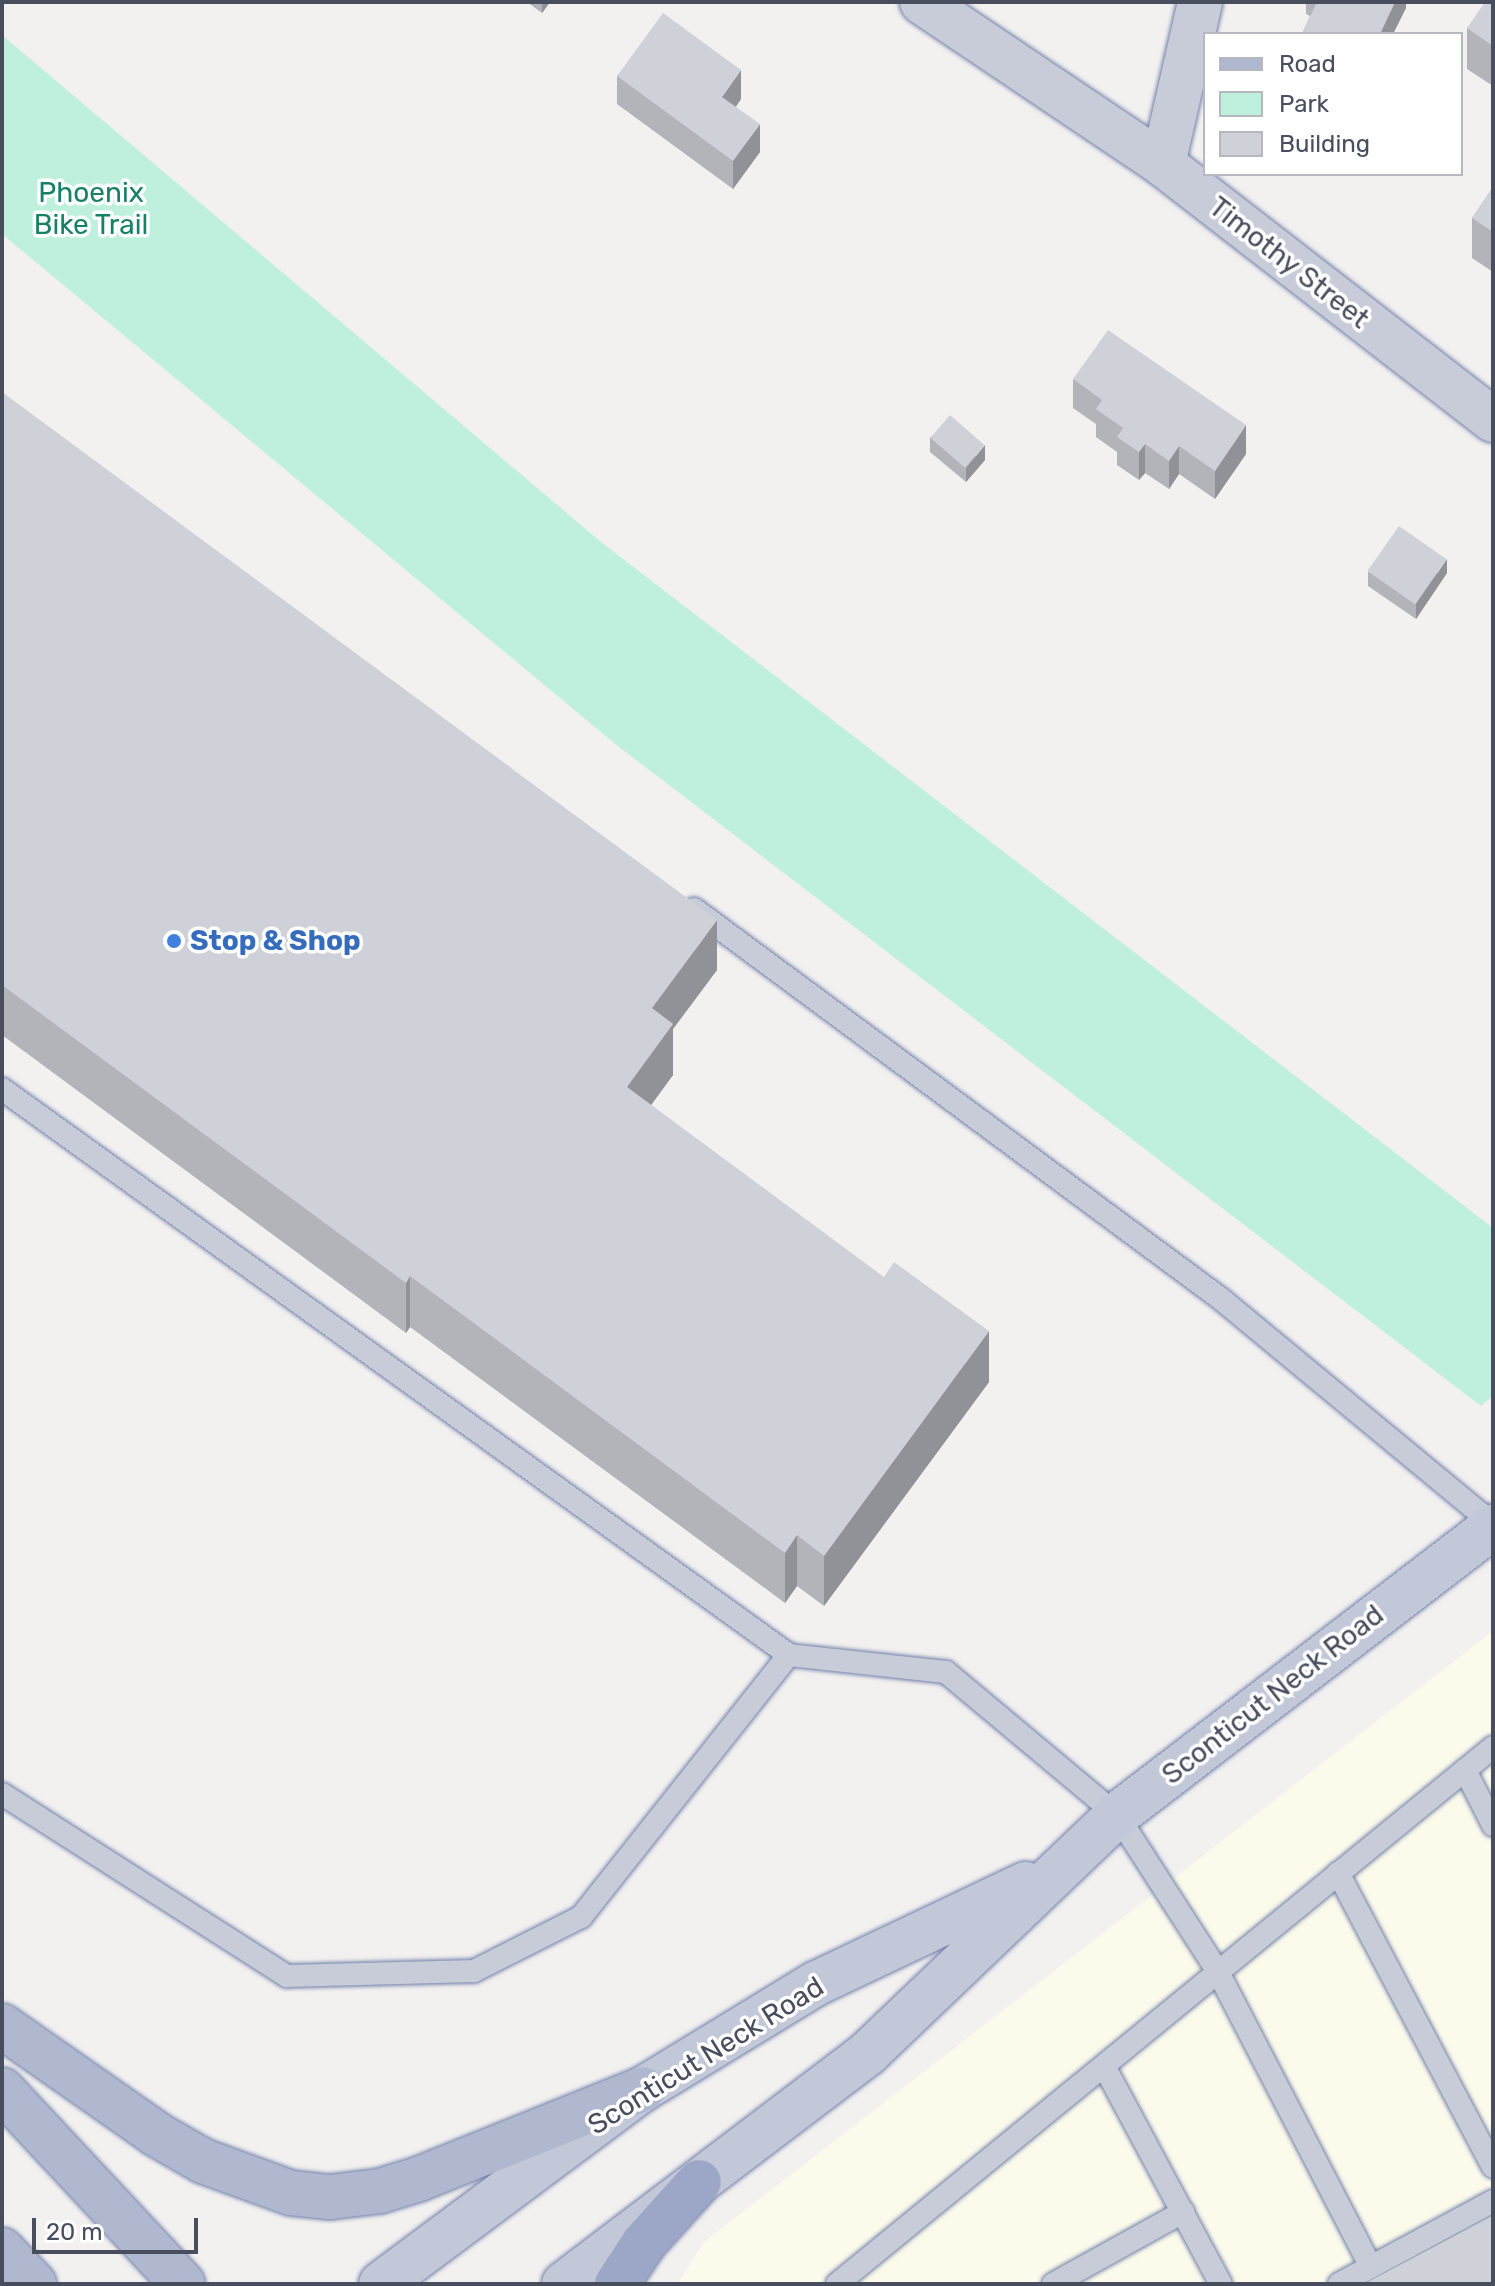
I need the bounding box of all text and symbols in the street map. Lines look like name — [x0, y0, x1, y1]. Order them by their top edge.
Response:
legend — [1203, 32, 1463, 176]
text: Road — [1279, 50, 1336, 78]
text: Park — [1279, 90, 1329, 118]
text: Building — [1279, 130, 1370, 158]
park label: Phoenix Bike Trail — [33, 176, 149, 242]
street label: Timothy Street — [1202, 190, 1376, 336]
place label: Stop & Shop — [190, 924, 361, 958]
marker: Stop & Shop — [165, 932, 183, 950]
street label: Sconticut Neck Road — [1156, 1598, 1390, 1792]
street label: Sconticut Neck Road — [582, 1970, 830, 2142]
scale bar — [36, 2202, 202, 2252]
text: 20 m — [46, 2218, 103, 2246]

